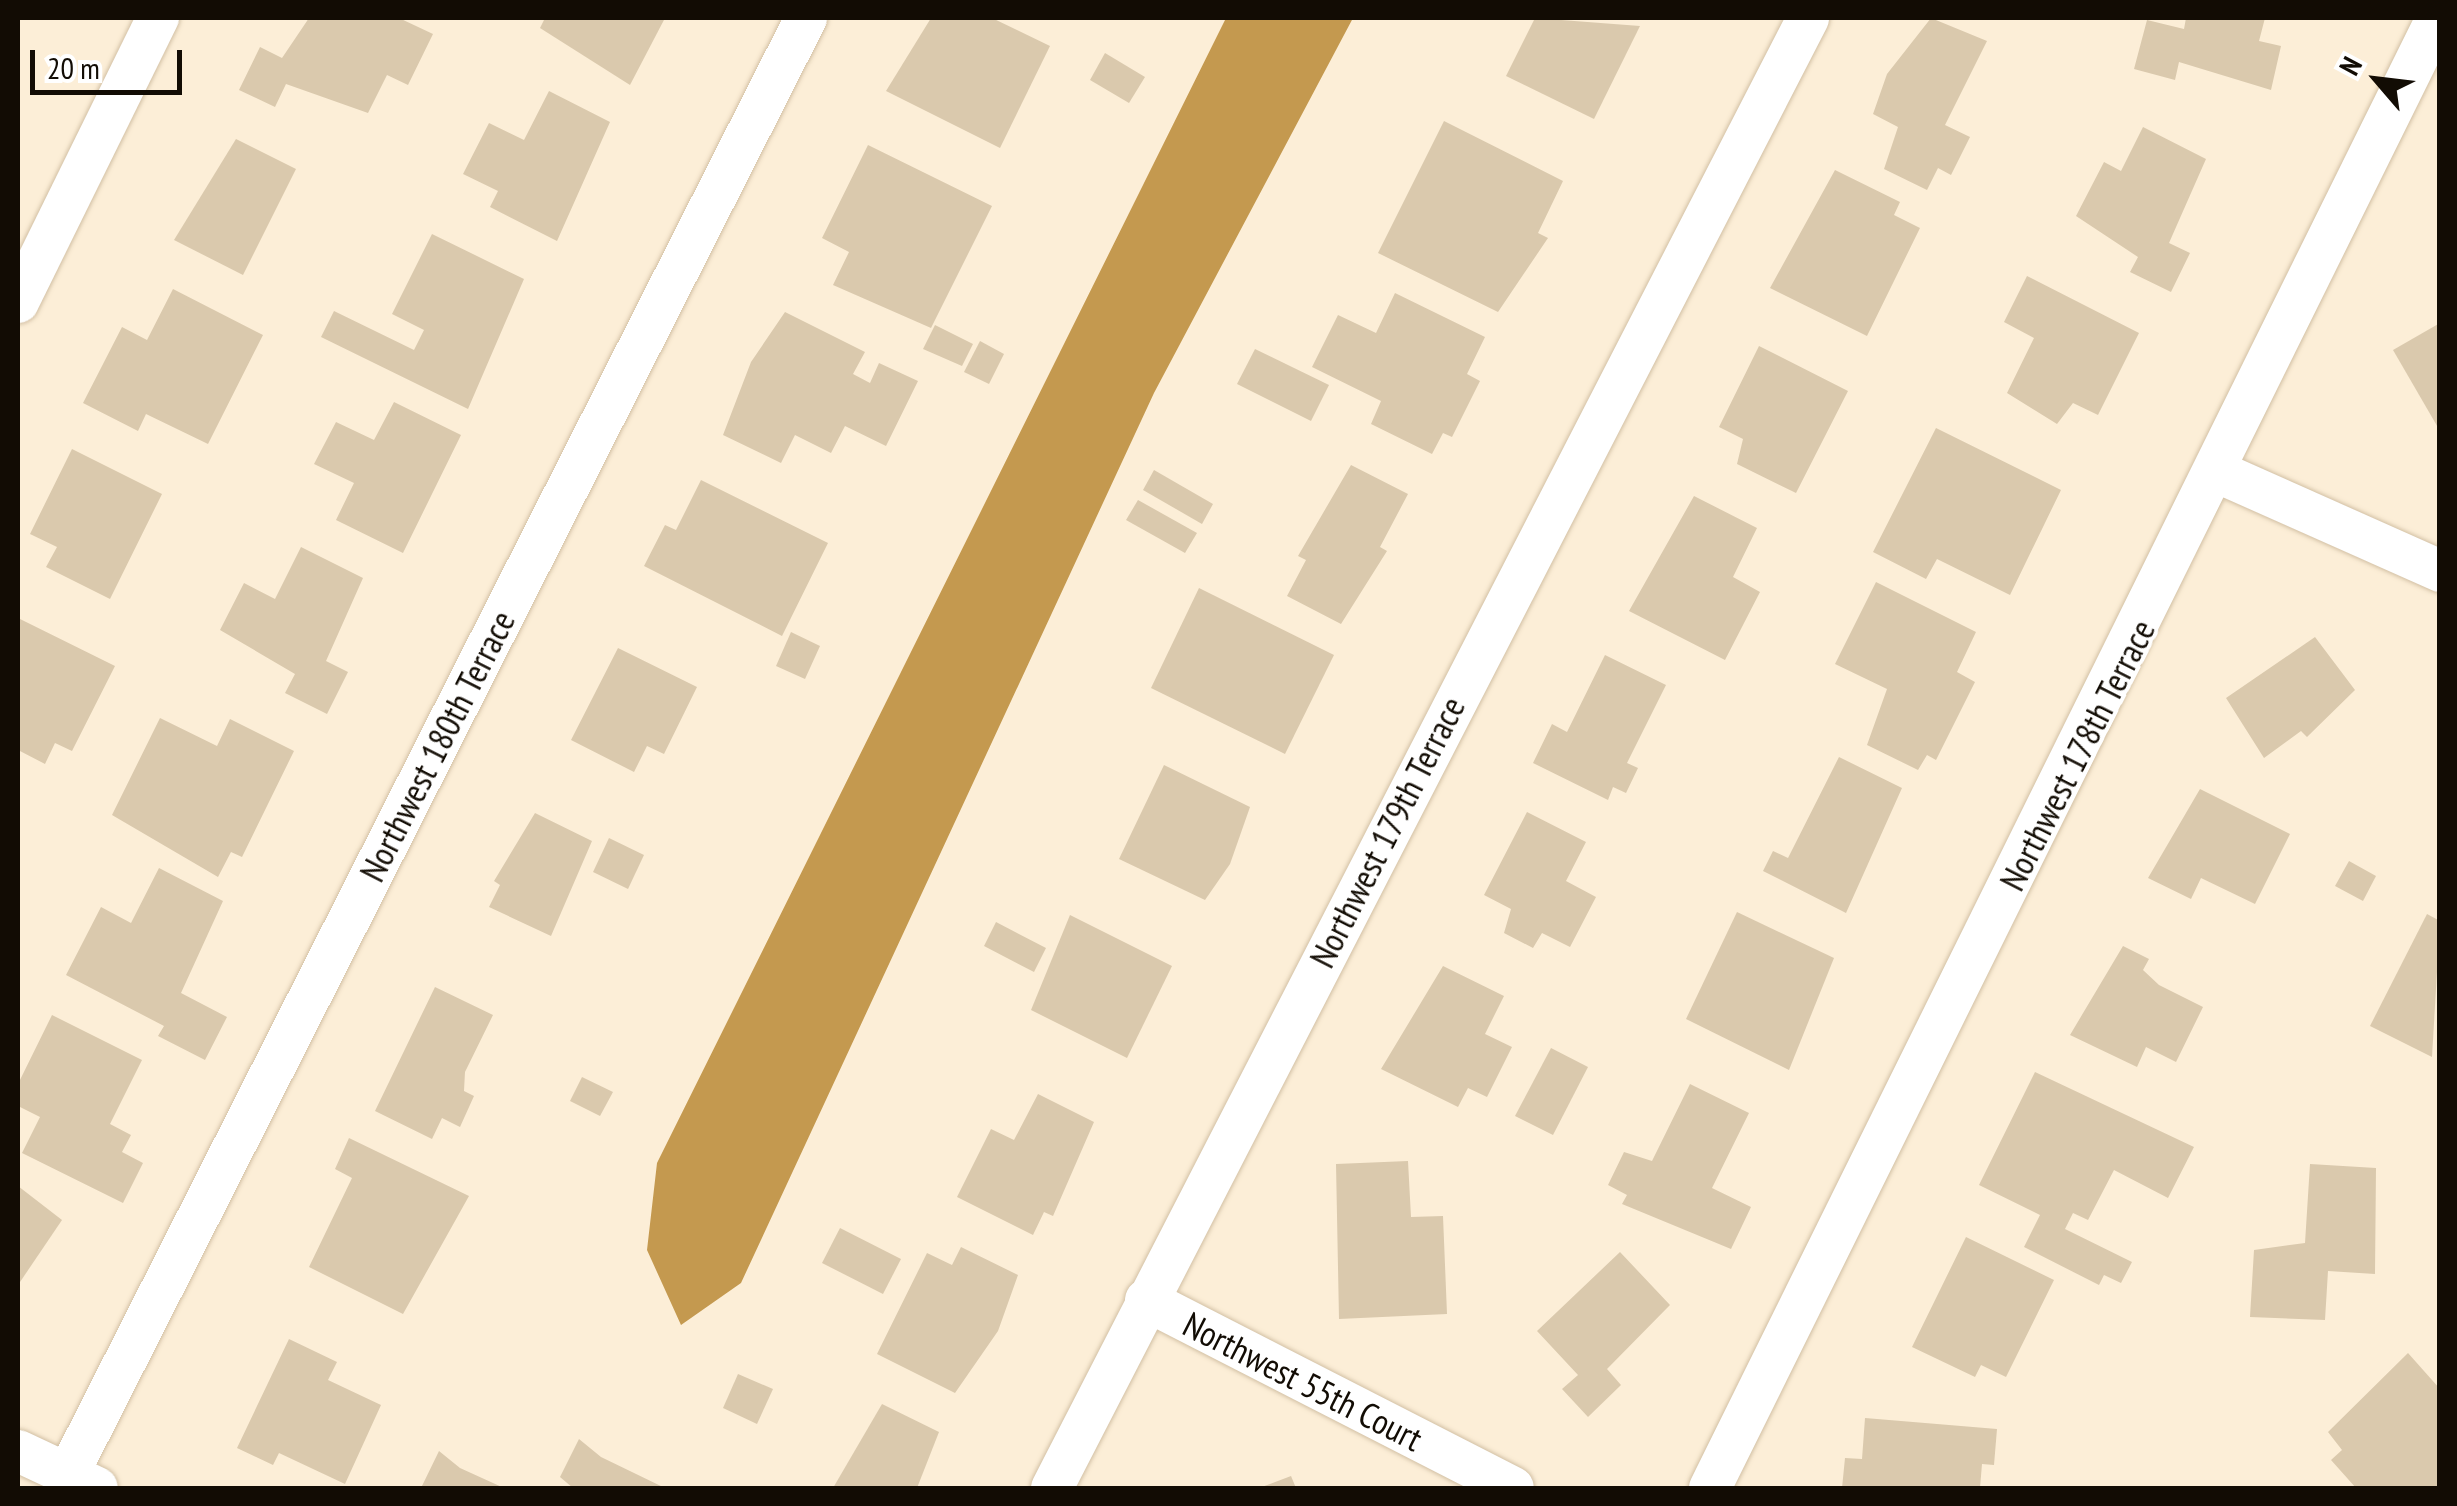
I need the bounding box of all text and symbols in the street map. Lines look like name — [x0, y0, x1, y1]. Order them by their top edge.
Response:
scale bar — [35, 30, 188, 92]
north arrow — [2327, 30, 2427, 130]
text: 20 m — [47, 48, 100, 87]
text: N — [2330, 50, 2370, 81]
street label: Northwest 180th Terrace — [350, 603, 524, 889]
street label: Northwest 178th Terrace — [1990, 612, 2164, 898]
street label: Northwest 179th Terrace — [1300, 689, 1474, 975]
street label: Northwest 55th Court — [1177, 1303, 1429, 1459]

